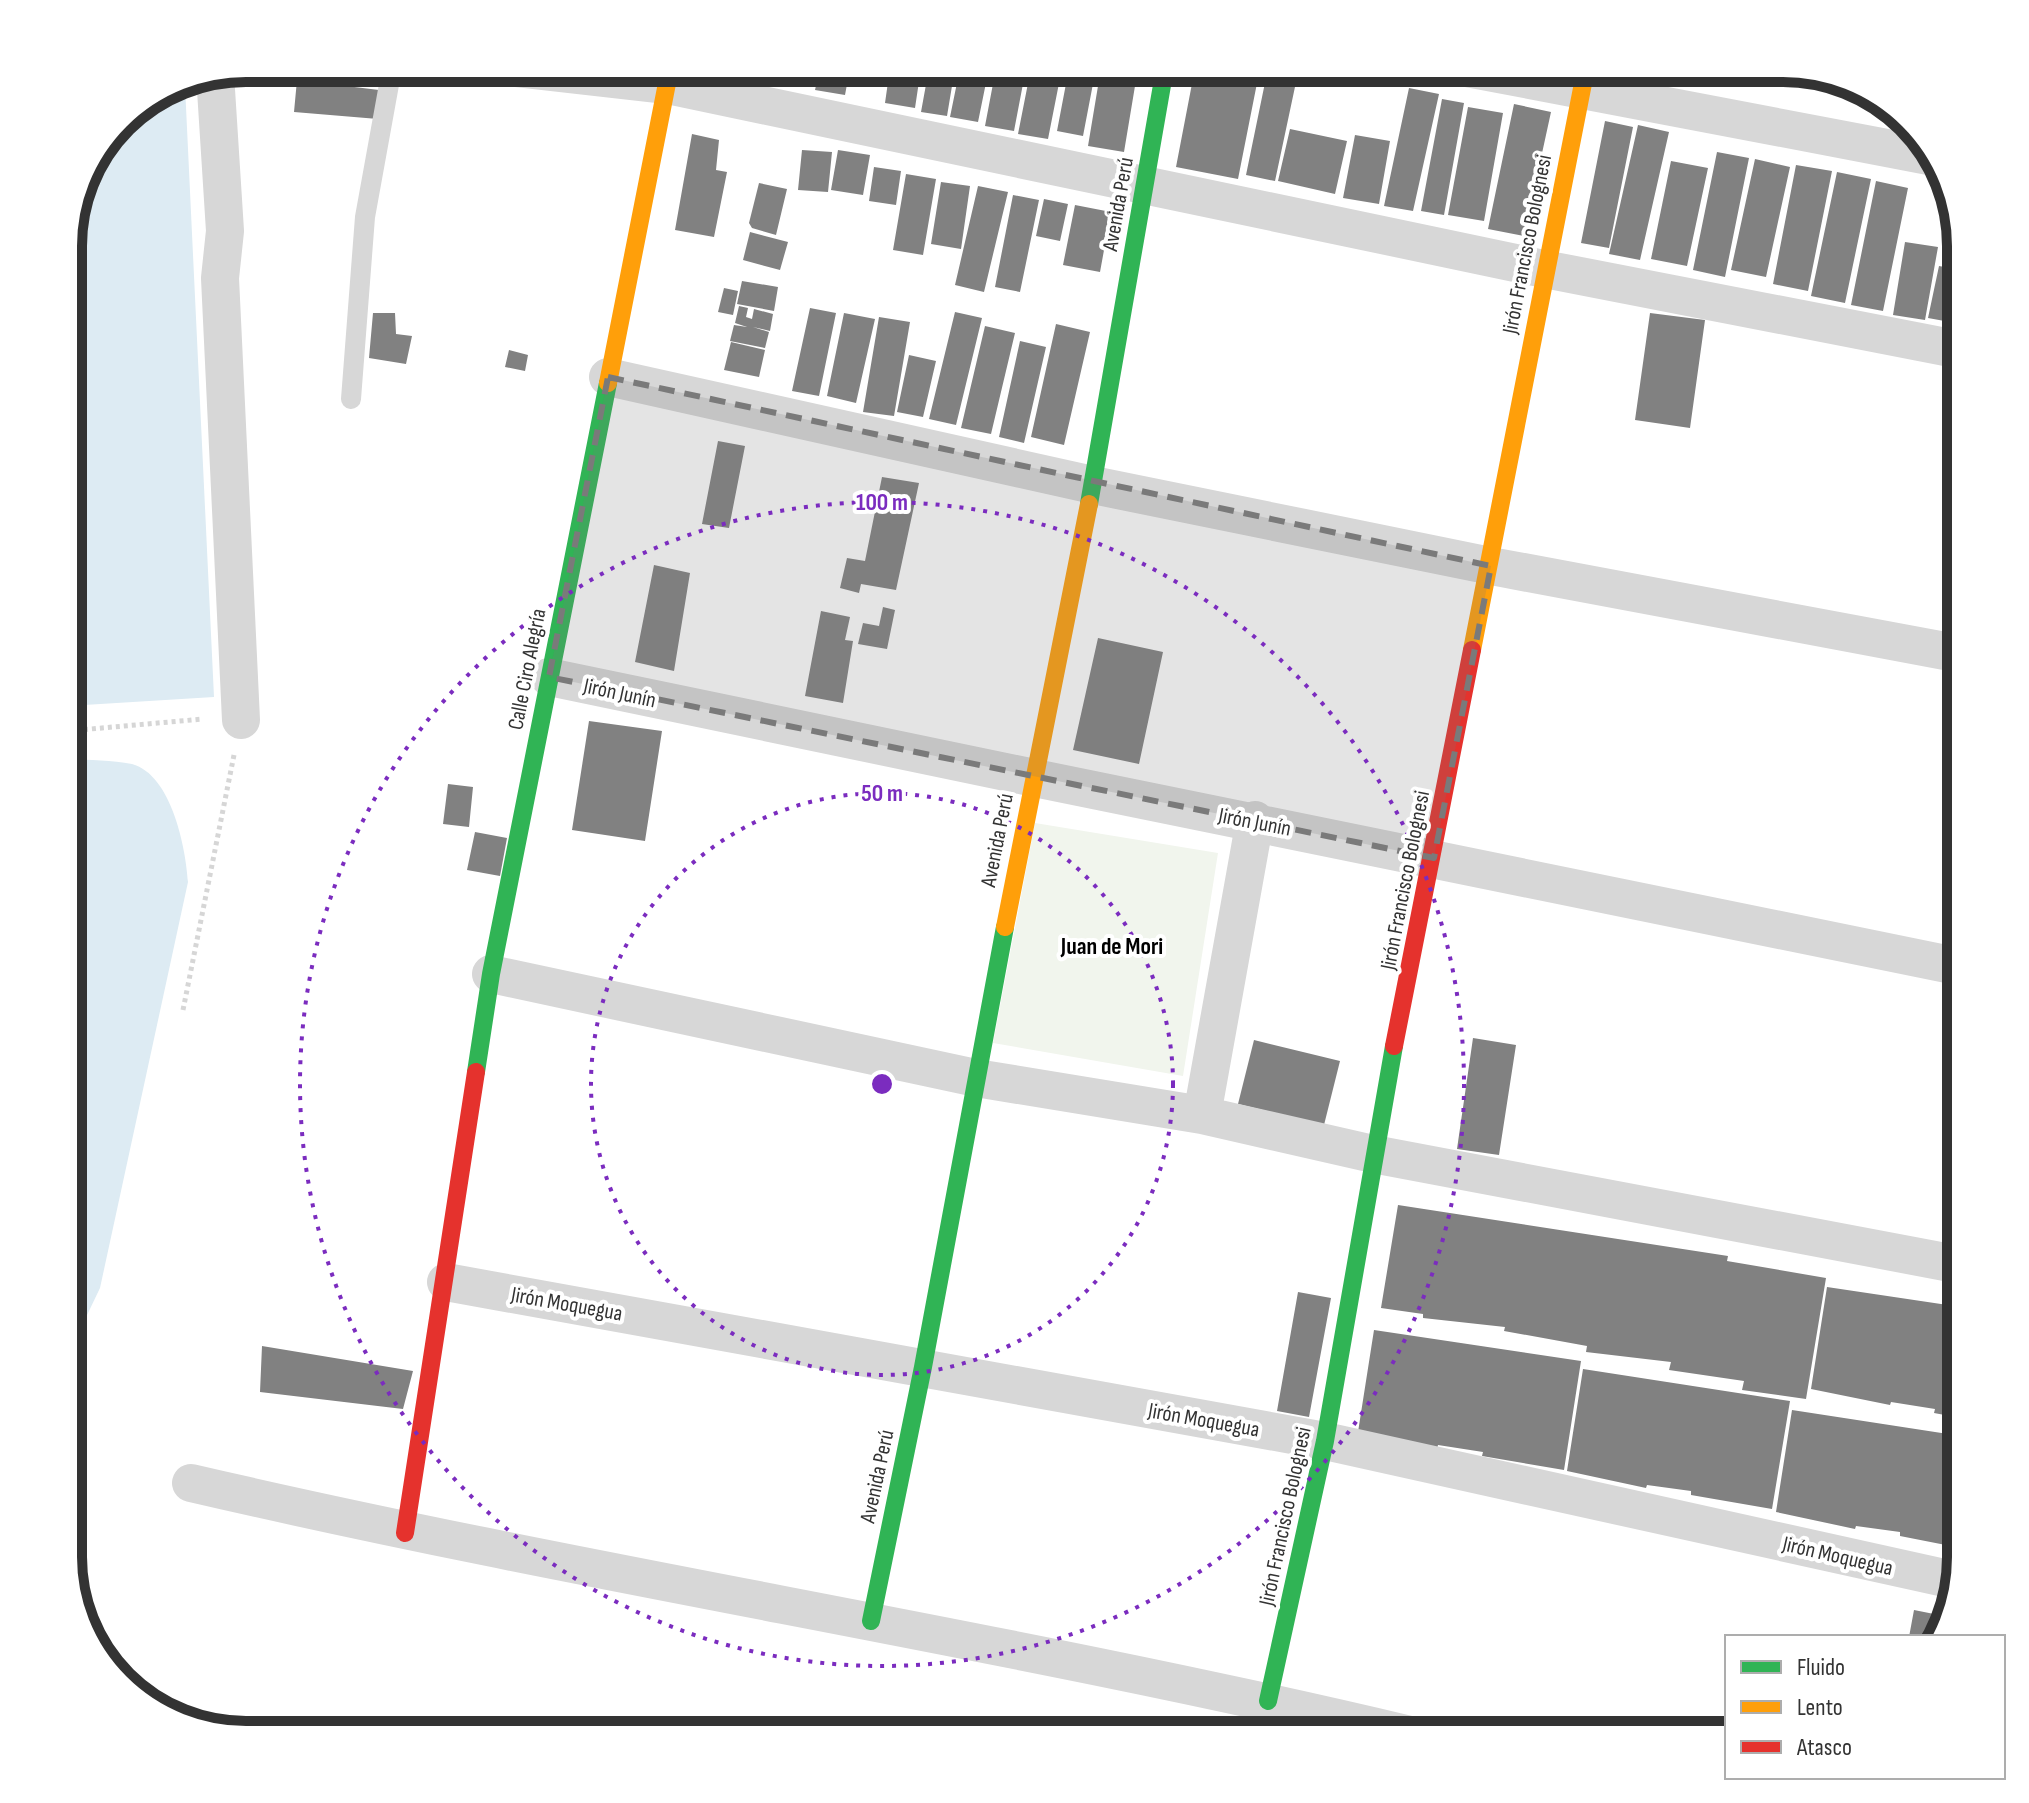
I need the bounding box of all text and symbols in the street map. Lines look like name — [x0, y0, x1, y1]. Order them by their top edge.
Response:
street label: Jirón Francisco Bolognesi — [1497, 152, 1558, 337]
street label: Avenida Perú — [1097, 155, 1140, 254]
text: 100 m — [856, 488, 908, 517]
street label: Calle Ciro Alegría — [502, 606, 552, 732]
street label: Jirón Junín — [580, 672, 658, 714]
text: 50 m — [861, 779, 903, 808]
street label: Jirón Francisco Bolognesi — [1375, 788, 1436, 973]
street label: Avenida Perú — [975, 791, 1020, 890]
street label: Jirón Junín — [1215, 802, 1293, 843]
district label: Juan de Mori — [1060, 932, 1163, 961]
centre of rings — [868, 1070, 896, 1098]
street label: Jirón Moquegua — [508, 1281, 624, 1328]
street label: Jirón Moquegua — [1145, 1397, 1261, 1444]
street label: Jirón Francisco Bolognesi — [1253, 1424, 1318, 1609]
street label: Avenida Perú — [854, 1427, 901, 1526]
street label: Jirón Moquegua — [1779, 1530, 1895, 1582]
legend — [1725, 1635, 2005, 1779]
text: Fluido — [1797, 1653, 1845, 1682]
text: Lento — [1797, 1693, 1843, 1722]
text: Atasco — [1796, 1733, 1852, 1762]

